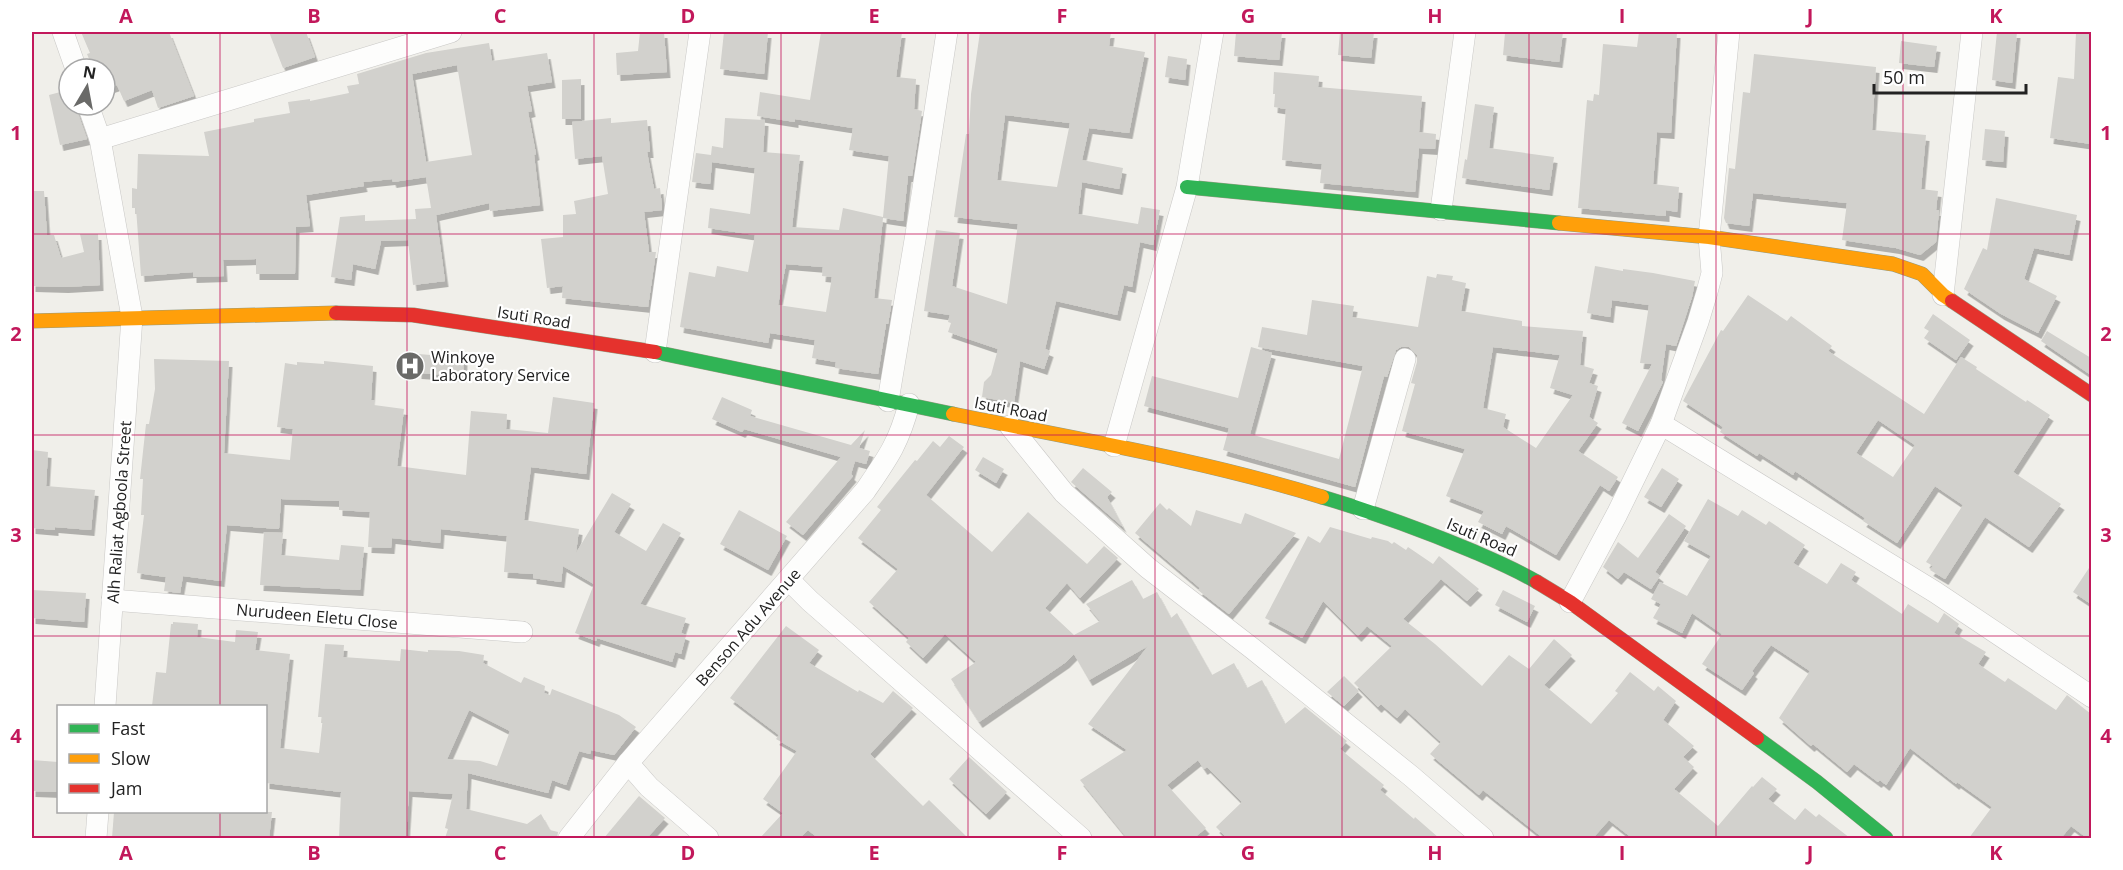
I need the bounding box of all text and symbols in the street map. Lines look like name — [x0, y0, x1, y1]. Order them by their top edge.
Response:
text: A — [119, 2, 133, 29]
text: B — [307, 2, 321, 29]
text: C — [494, 2, 507, 29]
text: D — [681, 2, 695, 29]
text: E — [868, 2, 880, 29]
text: F — [1057, 2, 1067, 29]
text: G — [1241, 2, 1255, 29]
text: H — [1427, 2, 1443, 29]
text: I — [1619, 2, 1625, 29]
text: J — [1805, 2, 1813, 29]
text: K — [1989, 2, 2003, 29]
north arrow — [57, 57, 117, 117]
scale bar — [1874, 57, 2026, 95]
text: N — [81, 60, 98, 84]
text: 50 m — [1883, 65, 1925, 89]
text: 1 — [10, 119, 22, 146]
text: 1 — [2100, 119, 2112, 146]
street label: Isuti Road — [496, 300, 572, 334]
text: 2 — [10, 320, 22, 347]
text: 2 — [2100, 320, 2112, 347]
place label: Winkoye Laboratory Service — [431, 346, 570, 386]
hospital icon: Winkoye Laboratory Service — [394, 350, 426, 382]
street label: Isuti Road — [973, 391, 1049, 427]
street label: Alh Raliat Agboola Street — [102, 419, 136, 604]
street label: Isuti Road — [1444, 512, 1520, 562]
text: 3 — [10, 521, 22, 548]
text: 3 — [2100, 521, 2112, 548]
street label: Benson Adu Avenue — [691, 563, 805, 691]
street label: Nurudeen Eletu Close — [235, 598, 399, 634]
legend — [57, 705, 267, 813]
text: Fast — [111, 716, 145, 740]
text: 4 — [10, 722, 22, 749]
text: 4 — [2100, 722, 2112, 749]
text: Slow — [111, 746, 150, 770]
text: Jam — [109, 776, 143, 800]
text: A — [119, 839, 133, 866]
text: B — [307, 839, 321, 866]
text: C — [494, 839, 507, 866]
text: D — [681, 839, 695, 866]
text: E — [868, 839, 880, 866]
text: F — [1057, 839, 1067, 866]
text: G — [1241, 839, 1255, 866]
text: H — [1427, 839, 1443, 866]
text: I — [1619, 839, 1625, 866]
text: J — [1805, 839, 1813, 866]
text: K — [1989, 839, 2003, 866]

